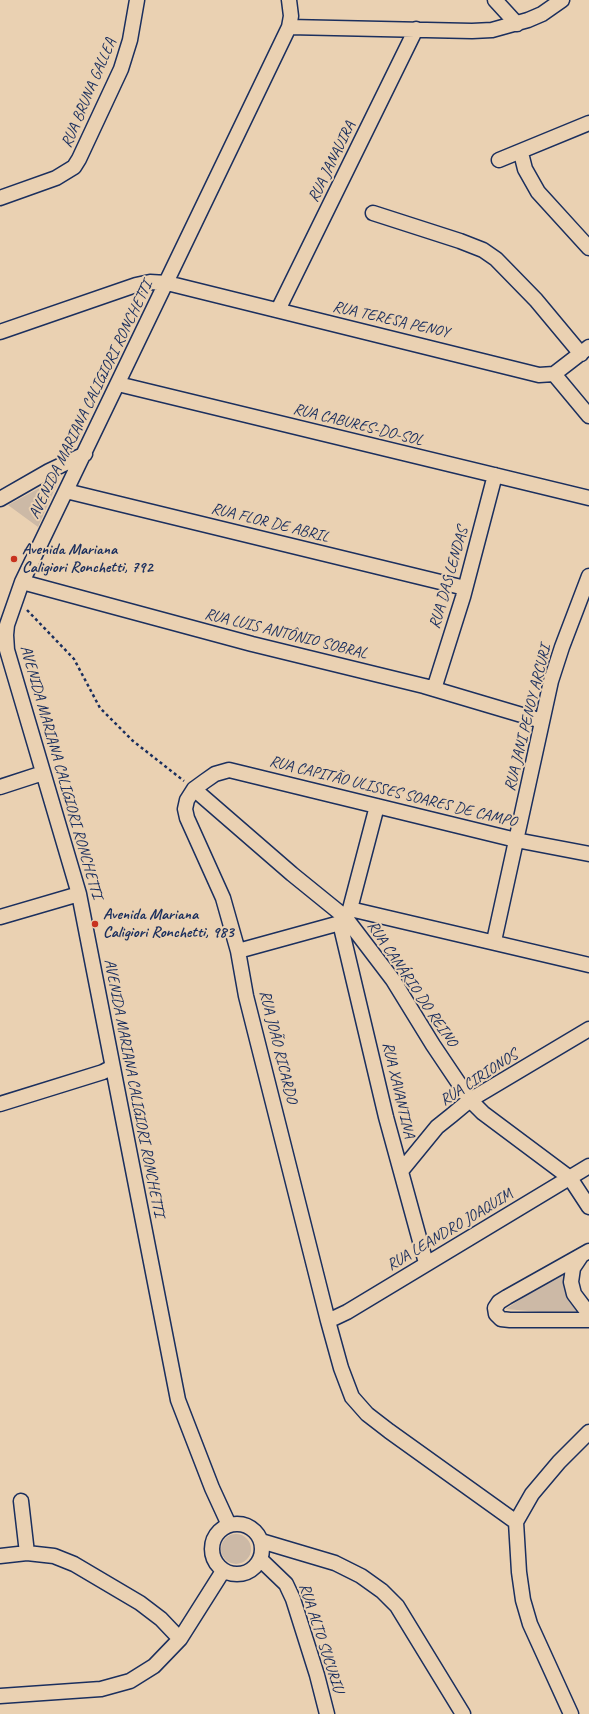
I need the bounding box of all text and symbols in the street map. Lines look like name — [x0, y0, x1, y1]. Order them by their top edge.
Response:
street label: RUA BRUNA GALLEA — [57, 35, 121, 151]
street label: RUA JANAUIRA — [304, 119, 360, 205]
street label: AVENIDA MARIANA CALIGIORI RONCHETTI — [25, 278, 157, 522]
street label: RUA TERESA PENOY — [331, 297, 451, 343]
street label: RUA CABURES-DO-SOL — [291, 400, 425, 450]
street label: RUA FLOR DE ABRIL — [209, 499, 331, 547]
street label: RUA DAS LENDAS — [425, 525, 473, 631]
place label: Avenida Mariana Caligiori Ronchetti, 792 — [22, 540, 153, 578]
marker: Avenida Mariana Caligiori Ronchetti, 792 — [9, 554, 19, 564]
street label: RUA LUIS ANTÔNIO SOBRAL — [203, 605, 369, 663]
street label: AVENIDA MARIANA CALIGIORI RONCHETTI — [16, 643, 106, 901]
street label: RUA JANI PENOY ARCURI — [501, 643, 555, 793]
street label: RUA CAPITÃO ULISSES SOARES DE CAMPO — [267, 752, 519, 832]
place label: Avenida Mariana Caligiori Ronchetti, 983 — [103, 905, 234, 943]
street label: RUA CANÁRIO DO REINO — [363, 917, 461, 1051]
marker: Avenida Mariana Caligiori Ronchetti, 983 — [90, 919, 100, 929]
street label: AVENIDA MARIANA CALIGIORI RONCHETTI — [100, 957, 168, 1219]
street label: RUA JOÃO RICARDO — [255, 988, 301, 1106]
street label: RUA XAVANTINA — [378, 1040, 418, 1140]
street label: RUA CIRIONOS — [436, 1046, 522, 1110]
street label: RUA LEANDRO JOAQUIM — [384, 1185, 516, 1275]
street label: RUA ALTO SUCURIU — [294, 1581, 348, 1695]

